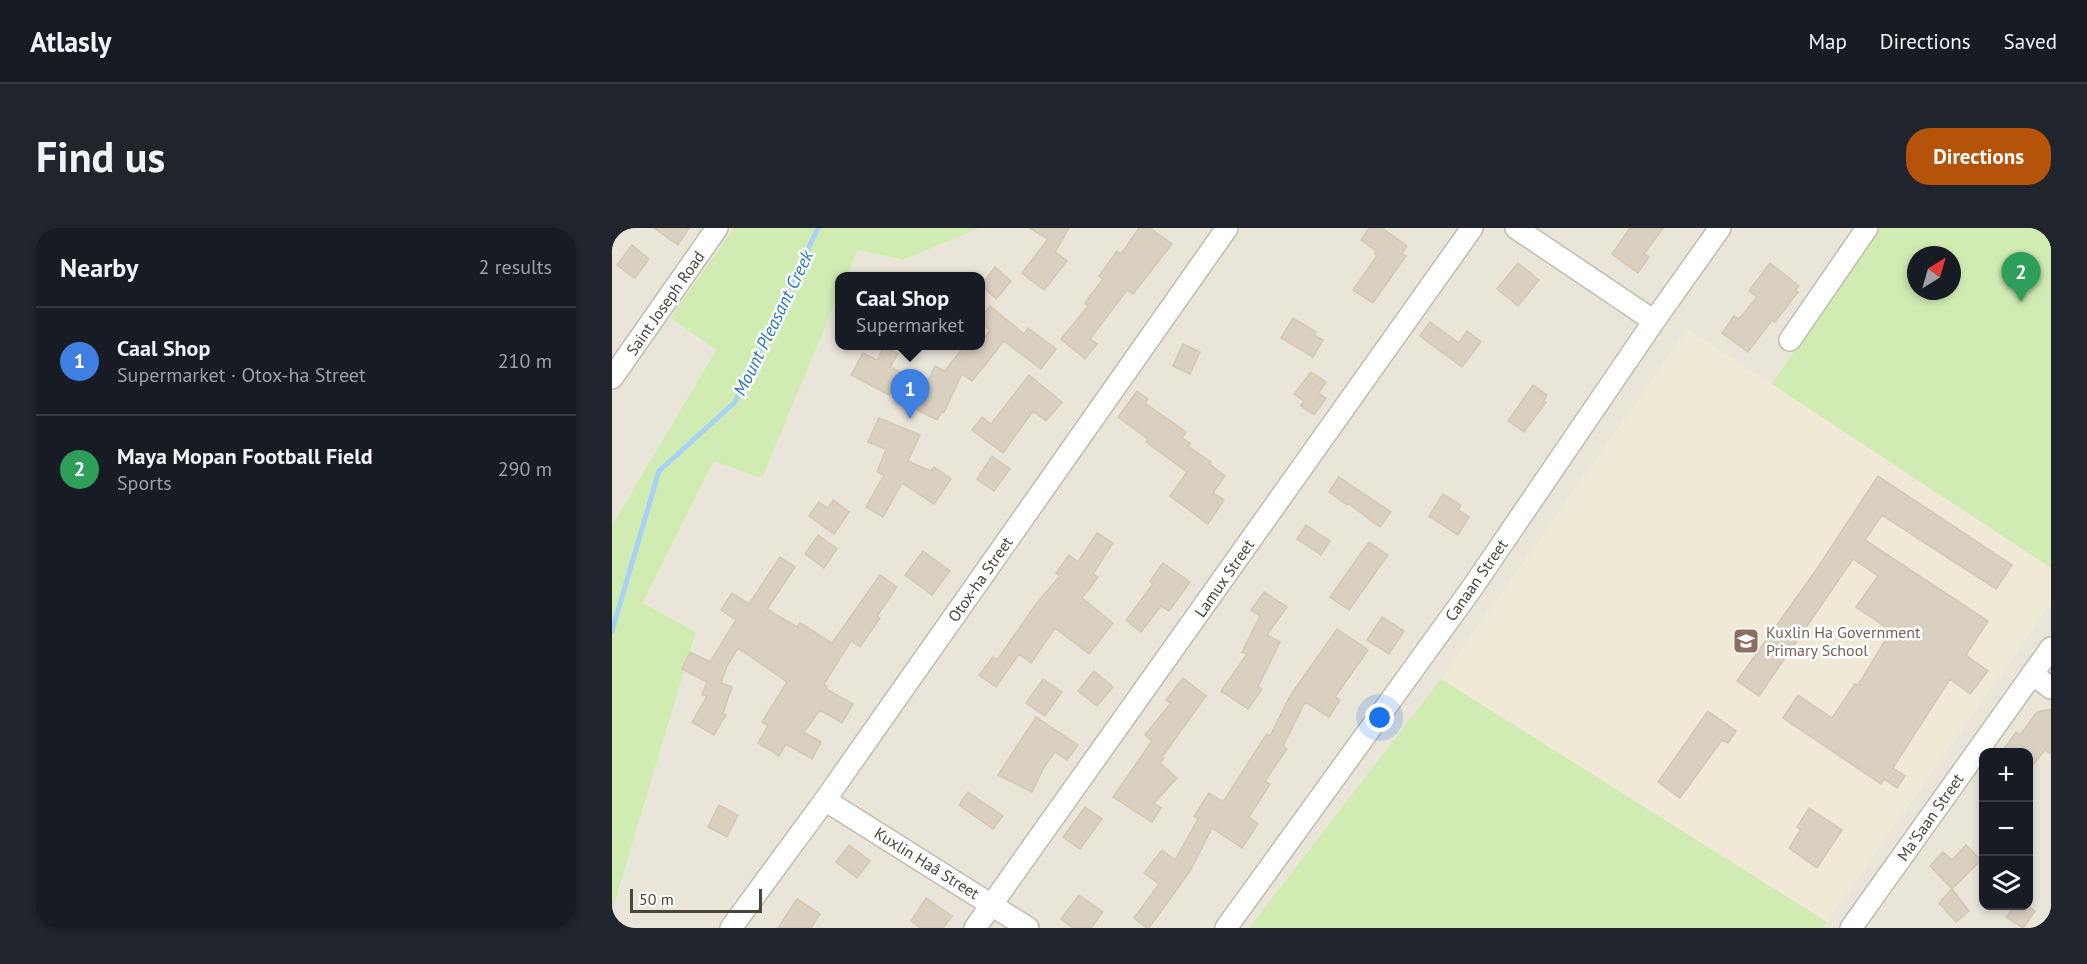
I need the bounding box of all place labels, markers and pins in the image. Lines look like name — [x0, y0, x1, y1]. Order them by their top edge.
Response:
pin: 2 — [2002, 253, 2040, 302]
pin: 1 — [890, 370, 930, 419]
place label: Kuxlin Ha Government Primary School — [1766, 622, 1921, 660]
school or university icon: Kuxlin Ha Government Primary School — [1731, 626, 1761, 656]

